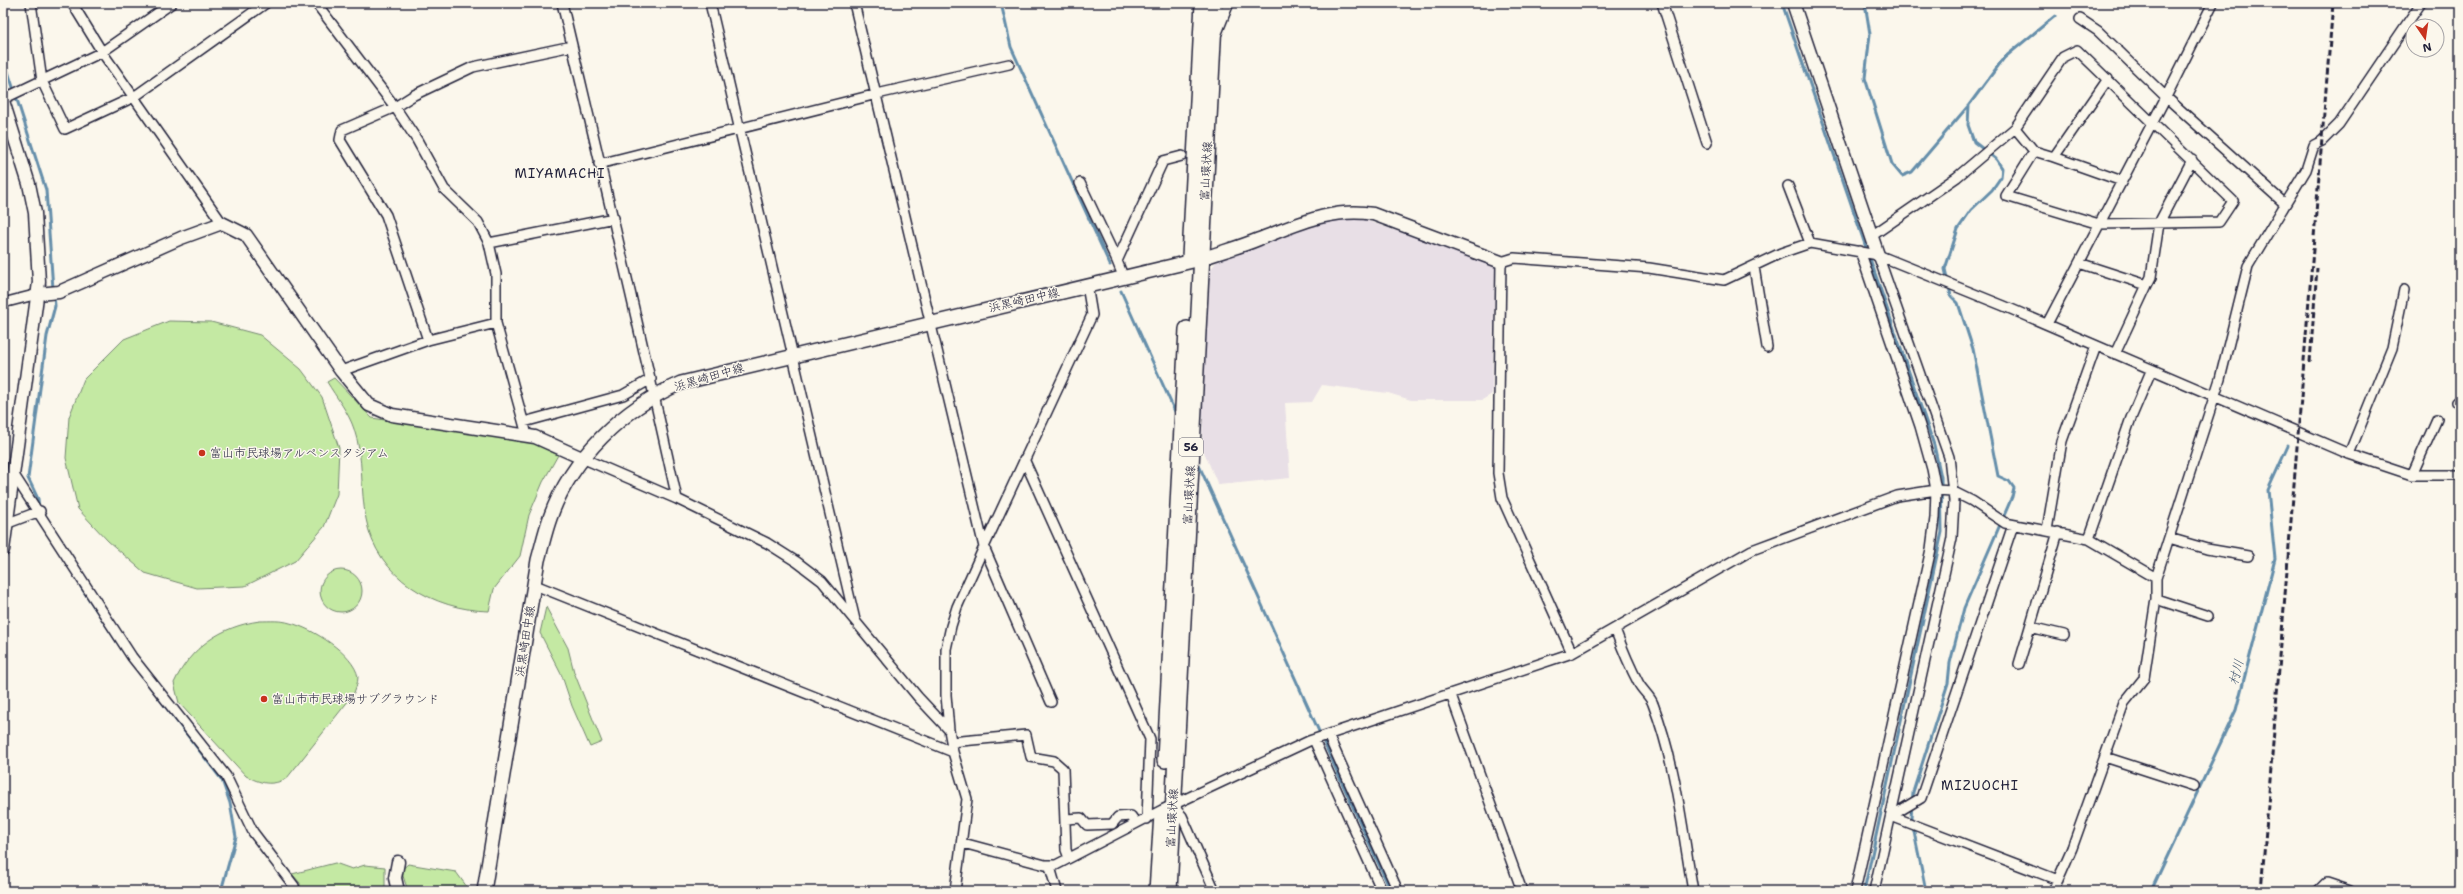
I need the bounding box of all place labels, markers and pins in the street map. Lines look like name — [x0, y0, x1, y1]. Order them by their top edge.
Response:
place label: 富山市民球場アルペンスタジアム — [210, 445, 389, 461]
marker: 富山市民球場アルペンスタジアム — [197, 448, 207, 458]
place label: 富山市市民球場サブグラウンド — [272, 691, 440, 707]
marker: 富山市市民球場サブグラウンド — [259, 694, 269, 704]

